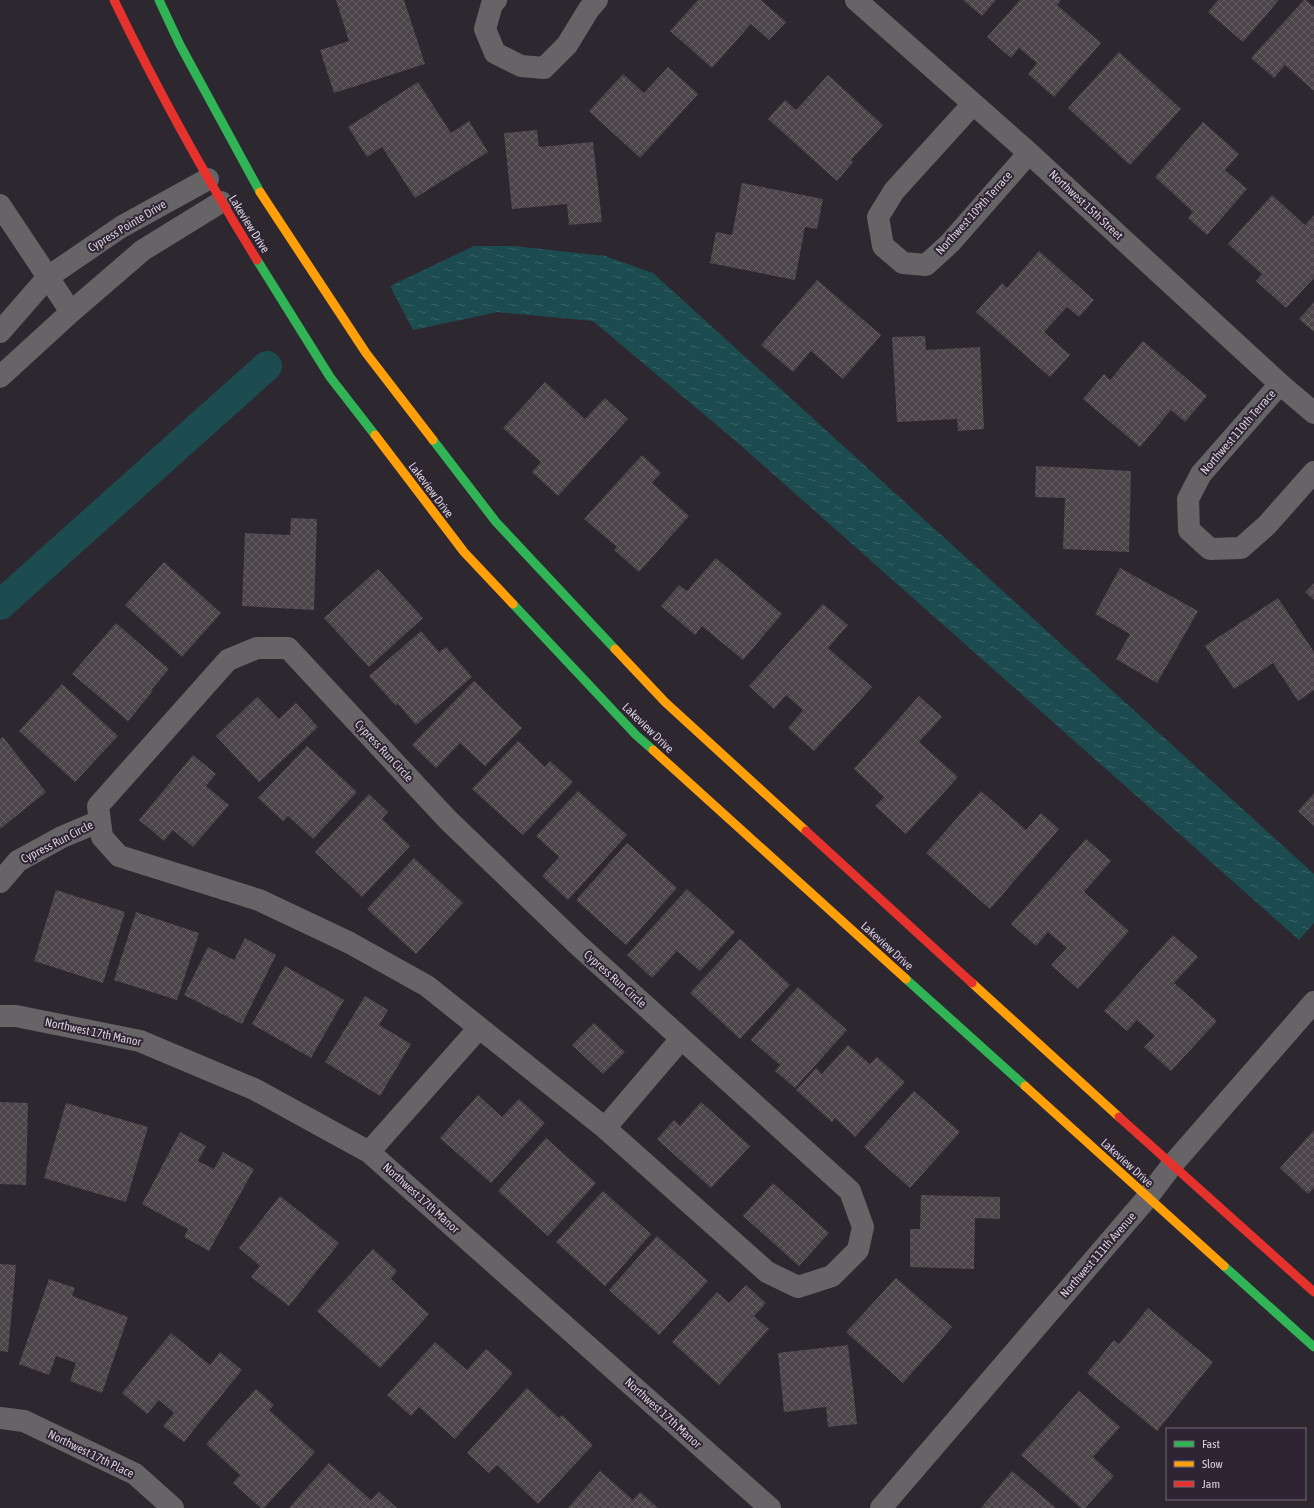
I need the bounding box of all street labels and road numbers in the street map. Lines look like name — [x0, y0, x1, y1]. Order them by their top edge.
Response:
street label: Northwest 15th Street — [1046, 167, 1126, 243]
street label: Northwest 109th Terrace — [933, 168, 1015, 258]
street label: Lakeview Drive — [226, 192, 272, 256]
street label: Cypress Pointe Drive — [85, 197, 169, 255]
street label: Northwest 110th Terrace — [1197, 387, 1279, 477]
street label: Lakeview Drive — [406, 460, 456, 520]
street label: Lakeview Drive — [619, 700, 677, 756]
street label: Cypress Run Circle — [352, 717, 416, 785]
street label: Cypress Run Circle — [19, 818, 95, 866]
street label: Lakeview Drive — [858, 919, 916, 973]
street label: Cypress Run Circle — [581, 947, 649, 1011]
street label: Northwest 17th Manor — [44, 1015, 143, 1049]
street label: Lakeview Drive — [1098, 1136, 1156, 1190]
street label: Northwest 17th Manor — [380, 1160, 462, 1236]
street label: Northwest 111th Avenue — [1057, 1210, 1139, 1300]
street label: Northwest 17th Manor — [622, 1375, 704, 1451]
street label: Northwest 17th Place — [46, 1427, 136, 1481]

